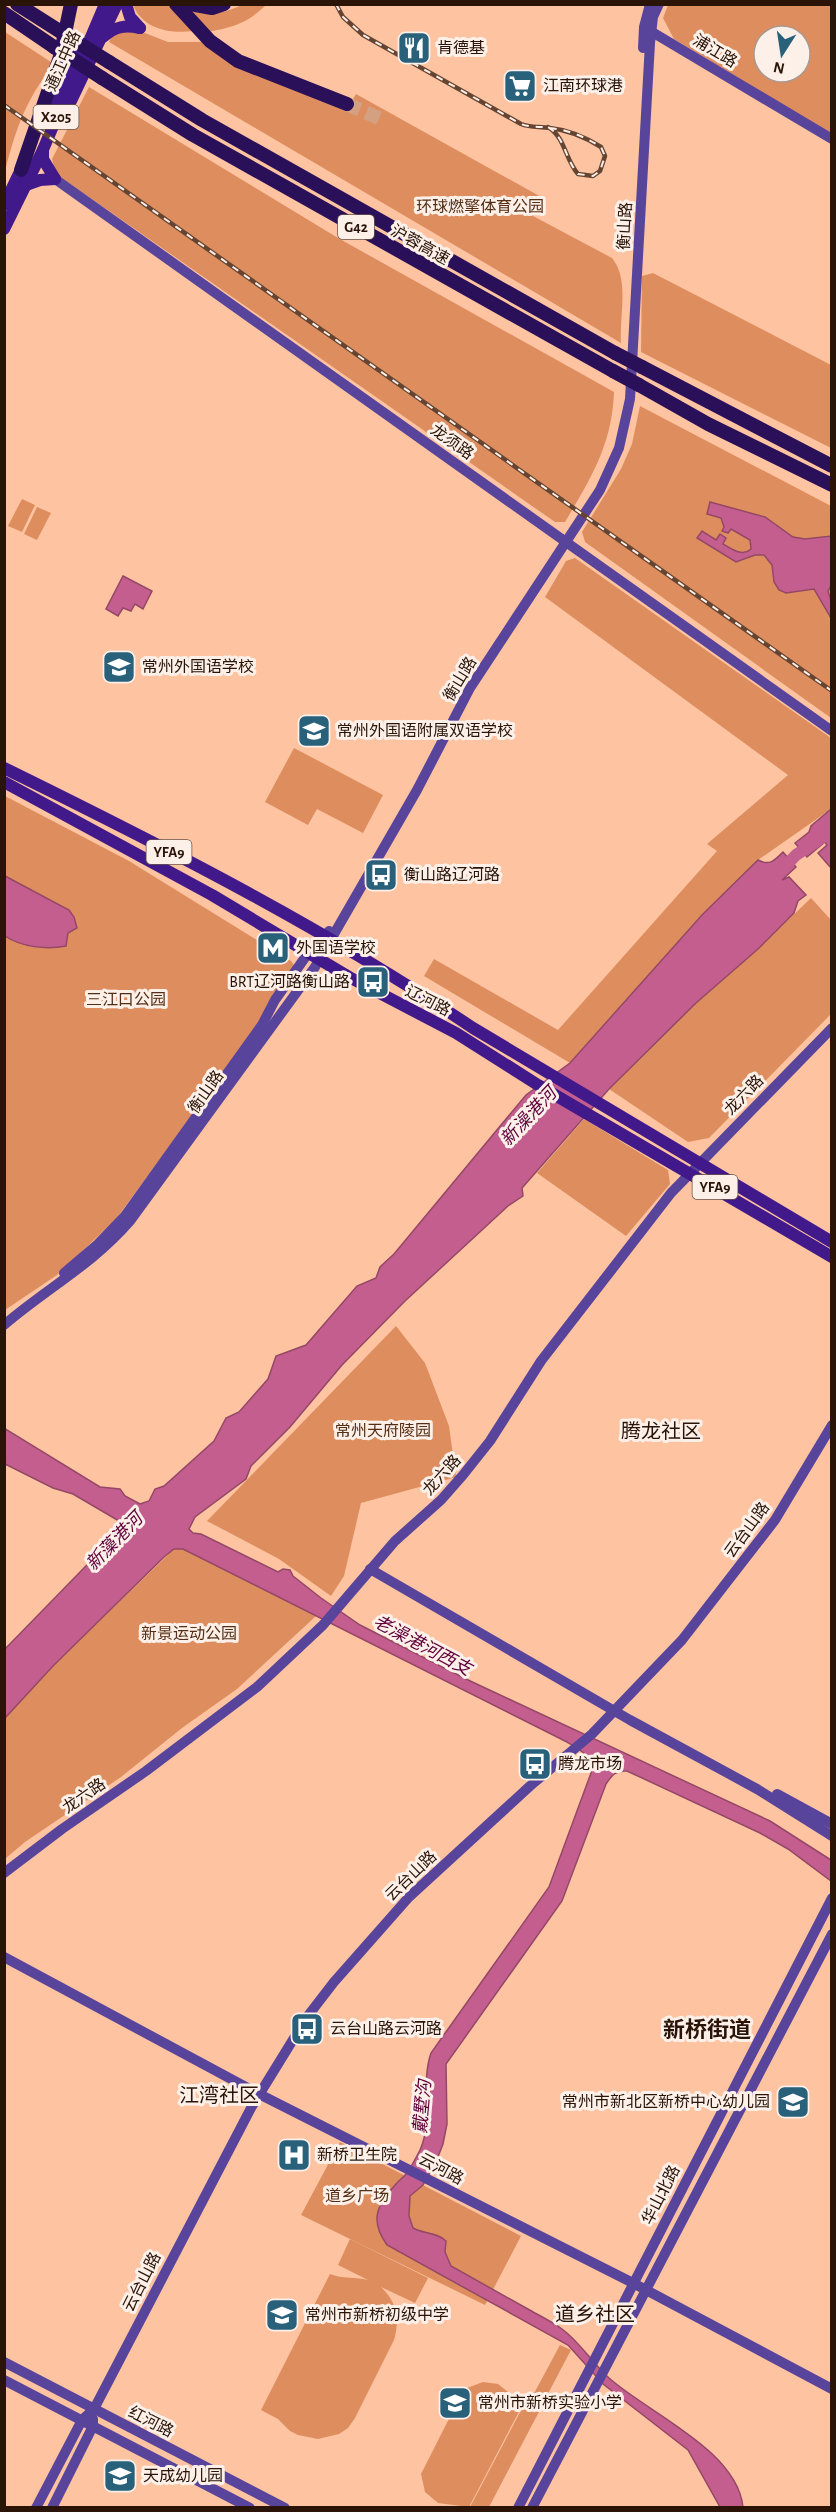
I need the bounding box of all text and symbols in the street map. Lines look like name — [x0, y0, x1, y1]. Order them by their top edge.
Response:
north arrow — [752, 24, 812, 84]
street label: 通江中路 — [42, 28, 83, 93]
restaurant icon: 肯德基 — [396, 30, 432, 66]
street label: 浦江路 — [690, 31, 740, 70]
place label: 肯德基 — [437, 39, 485, 56]
text: N — [772, 59, 786, 77]
supermarket icon: 江南环球港 — [502, 68, 538, 104]
place label: 江南环球港 — [543, 77, 623, 94]
road number: X205 — [34, 105, 78, 129]
park label: 环球燃擎体育公园 — [416, 198, 544, 215]
street label: 衡山路 — [615, 202, 634, 250]
road number: G42 — [338, 215, 374, 239]
street label: 沪蓉高速 — [388, 222, 452, 268]
street label: 龙须路 — [428, 421, 477, 462]
school or university icon: 常州外国语学校 — [101, 649, 137, 685]
street label: 衡山路 — [440, 654, 479, 704]
place label: 常州外国语学校 — [142, 658, 254, 675]
school or university icon: 常州外国语附属双语学校 — [296, 713, 332, 749]
place label: 常州外国语附属双语学校 — [337, 722, 513, 739]
road number: YFA9 — [146, 840, 192, 864]
bus stop icon: 衡山路辽河路 — [363, 857, 399, 893]
place label: 衡山路辽河路 — [404, 866, 500, 883]
metro station icon: 外国语学校 — [255, 930, 291, 966]
place label: 外国语学校 — [296, 939, 376, 956]
bus stop icon: BRT辽河路衡山路 — [355, 964, 391, 1000]
place label: BRT辽河路衡山路 — [229, 973, 350, 990]
street label: 辽河路 — [403, 982, 453, 1019]
park label: 三江口公园 — [86, 991, 166, 1008]
street label: 衡山路 — [185, 1067, 226, 1116]
street label: 龙六路 — [721, 1071, 766, 1118]
water label: 新澡港河 — [496, 1081, 562, 1149]
road number: YFA9 — [692, 1175, 738, 1199]
district label: 腾龙社区 — [621, 1421, 701, 1442]
park label: 常州天府陵园 — [335, 1422, 431, 1439]
street label: 龙六路 — [419, 1451, 464, 1498]
street label: 云台山路 — [721, 1499, 772, 1561]
water label: 新藻港河 — [82, 1506, 149, 1574]
water label: 老澡港河西支 — [370, 1611, 477, 1680]
park label: 新景运动公园 — [141, 1625, 237, 1642]
bus stop icon: 腾龙市场 — [517, 1746, 553, 1782]
place label: 腾龙市场 — [558, 1755, 622, 1772]
street label: 龙六路 — [59, 1775, 108, 1816]
street label: 云台山路 — [382, 1847, 440, 1904]
bus stop icon: 云台山路云河路 — [289, 2011, 325, 2047]
district label: 新桥街道 — [663, 2018, 751, 2041]
place label: 云台山路云河路 — [330, 2020, 442, 2037]
water label: 戴墅沟 — [410, 2077, 434, 2135]
district label: 江湾社区 — [179, 2084, 259, 2106]
school or university icon: 常州市新北区新桥中心幼儿园 — [775, 2084, 811, 2120]
place label: 常州市新北区新桥中心幼儿园 — [562, 2093, 770, 2110]
hospital icon: 新桥卫生院 — [276, 2137, 312, 2173]
place label: 新桥卫生院 — [317, 2146, 397, 2163]
street label: 云河路 — [416, 2150, 466, 2187]
street label: 华山北路 — [638, 2162, 683, 2227]
park label: 道乡广场 — [325, 2187, 389, 2204]
street label: 云台山路 — [119, 2249, 164, 2314]
school or university icon: 常州市新桥初级中学 — [264, 2297, 300, 2333]
district label: 道乡社区 — [555, 2304, 635, 2325]
place label: 常州市新桥初级中学 — [305, 2305, 449, 2323]
school or university icon: 常州市新桥实验小学 — [437, 2385, 473, 2421]
place label: 常州市新桥实验小学 — [478, 2394, 622, 2411]
street label: 红河路 — [126, 2403, 176, 2440]
school or university icon: 天成幼儿园 — [102, 2458, 138, 2494]
place label: 天成幼儿园 — [143, 2467, 223, 2484]

